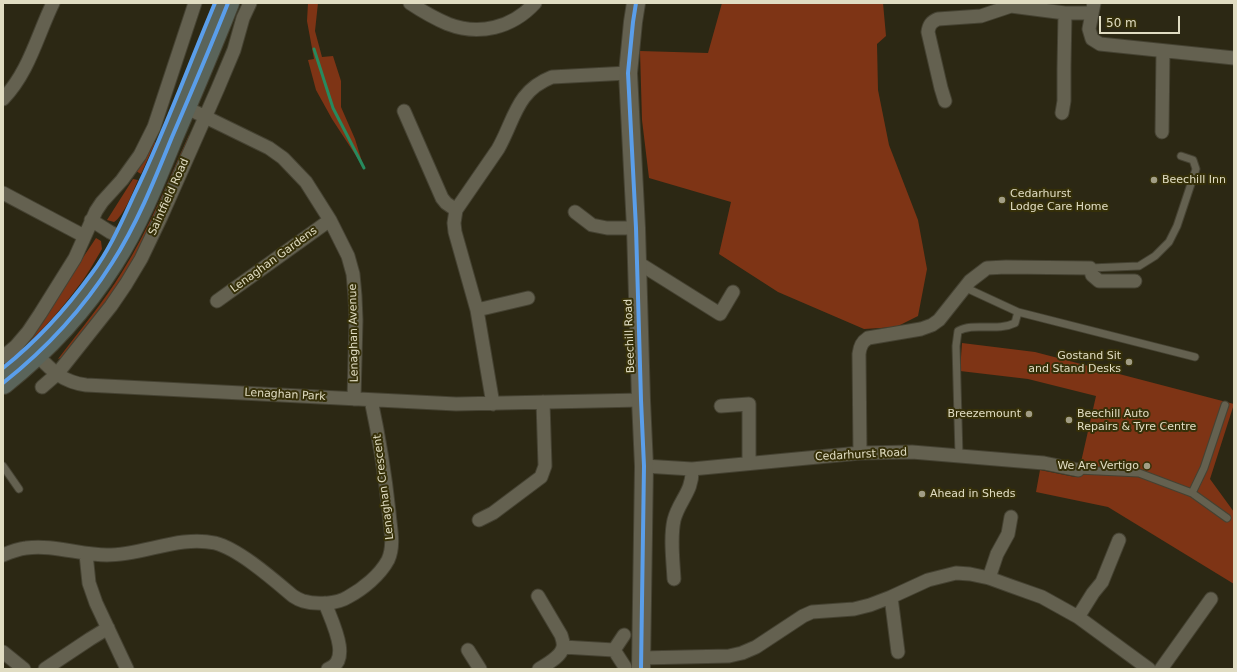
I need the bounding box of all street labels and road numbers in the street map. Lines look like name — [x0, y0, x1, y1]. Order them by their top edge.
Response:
street label: Saintfield Road — [146, 156, 192, 238]
street label: Lenaghan Gardens — [228, 224, 320, 296]
street label: Lenaghan Avenue — [347, 284, 361, 382]
street label: Beechill Road — [622, 299, 638, 373]
street label: Lenaghan Park — [244, 386, 326, 404]
street label: Lenaghan Crescent — [371, 434, 397, 540]
street label: Cedarhurst Road — [815, 446, 907, 464]

